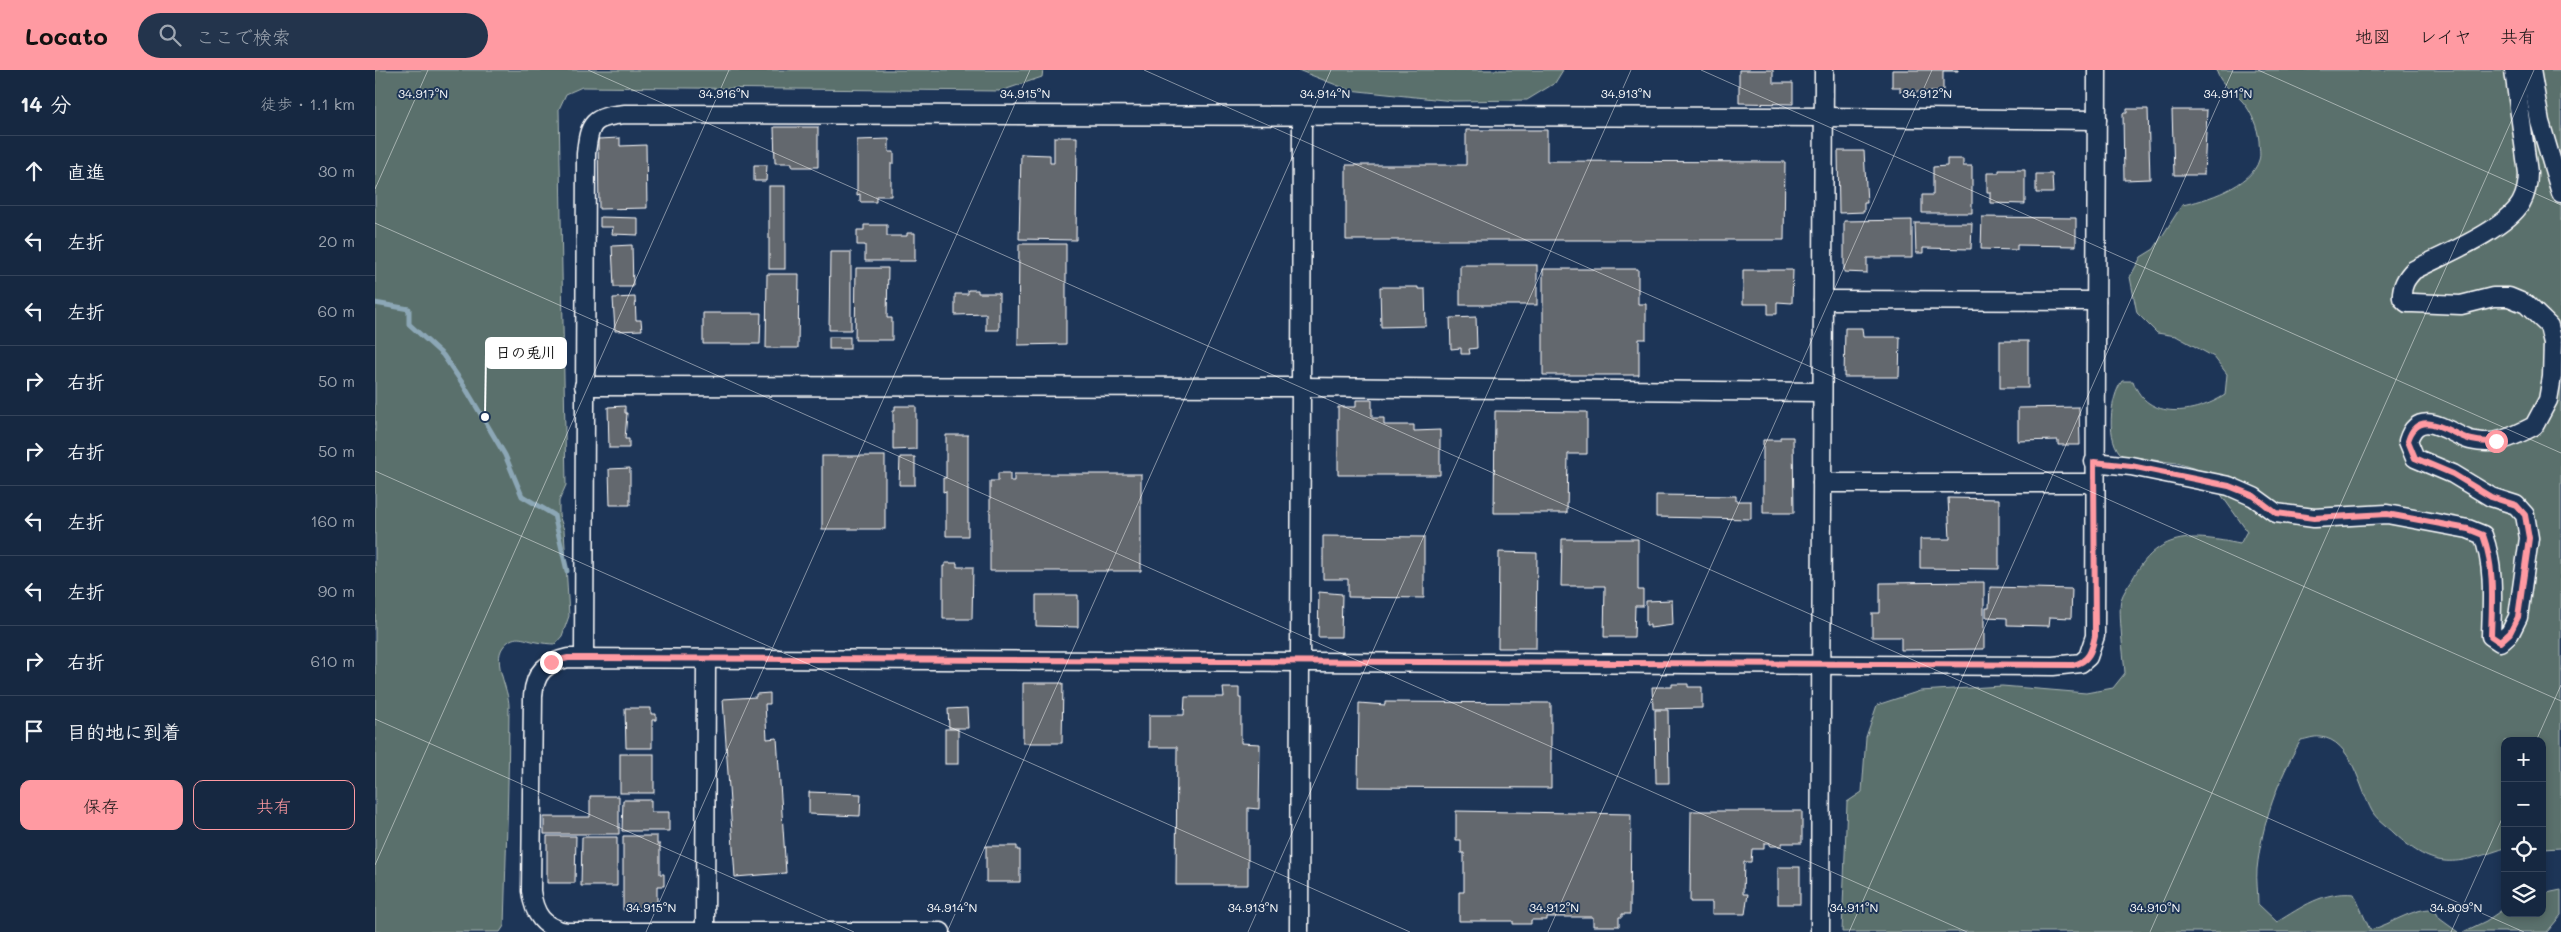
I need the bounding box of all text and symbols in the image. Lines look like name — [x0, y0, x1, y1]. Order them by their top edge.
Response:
search box — [138, 13, 488, 58]
text: Locato — [25, 20, 108, 51]
icon: search — [156, 21, 184, 49]
text: ここで検索 — [196, 24, 291, 49]
text: 地図 — [2355, 24, 2391, 48]
text: レイヤ — [2419, 24, 2472, 48]
text: 共有 — [2500, 24, 2536, 48]
text: 34.917°N — [398, 85, 448, 101]
text: 34.916°N — [699, 85, 749, 101]
text: 34.915°N — [1000, 85, 1050, 101]
text: 34.914°N — [1300, 85, 1350, 101]
text: 34.913°N — [1601, 85, 1651, 101]
text: 34.912°N — [1902, 85, 1952, 101]
text: 34.911°N — [2204, 85, 2252, 101]
text: 14 分 — [20, 90, 71, 117]
text: 徒歩 · 1.1 km — [260, 93, 355, 114]
icon: ahead — [20, 157, 48, 185]
text: 直進 — [67, 159, 105, 184]
text: 30 m — [318, 160, 355, 181]
icon: left — [20, 227, 48, 255]
text: 左折 — [67, 229, 105, 254]
text: 20 m — [318, 230, 355, 251]
icon: left — [20, 297, 48, 325]
text: 左折 — [67, 299, 105, 324]
text: 60 m — [318, 300, 355, 321]
callout: 日の兎川 — [486, 338, 566, 368]
text: 日の兎川 — [496, 342, 556, 362]
icon: right — [20, 367, 48, 395]
text: 右折 — [67, 369, 105, 394]
text: 50 m — [318, 370, 355, 391]
route start — [2485, 430, 2508, 453]
icon: right — [20, 437, 48, 465]
text: 右折 — [67, 439, 105, 464]
text: 50 m — [318, 440, 355, 461]
icon: left — [20, 507, 48, 535]
text: 左折 — [67, 509, 105, 534]
text: 160 m — [310, 510, 355, 531]
icon: left — [20, 577, 48, 605]
text: 左折 — [67, 579, 105, 604]
text: 90 m — [318, 580, 355, 601]
icon: right — [20, 647, 48, 675]
text: 右折 — [67, 649, 105, 674]
text: 610 m — [310, 650, 355, 671]
route end — [540, 651, 563, 674]
icon: arrive — [20, 717, 48, 745]
text: 目的地に到着 — [67, 719, 181, 744]
map controls — [2501, 737, 2546, 917]
button: + — [2501, 737, 2546, 782]
button: 保存 — [20, 780, 183, 830]
button: 共有 — [193, 780, 355, 830]
button: − — [2501, 782, 2546, 827]
button: locate — [2501, 827, 2546, 872]
button: layers — [2501, 872, 2546, 917]
text: 34.915°N — [626, 899, 676, 915]
text: 34.914°N — [927, 899, 977, 915]
text: 34.913°N — [1228, 899, 1278, 915]
text: 34.912°N — [1529, 899, 1579, 915]
text: 34.911°N — [1830, 899, 1878, 915]
text: 34.910°N — [2130, 899, 2180, 915]
text: 34.909°N — [2430, 899, 2482, 915]

